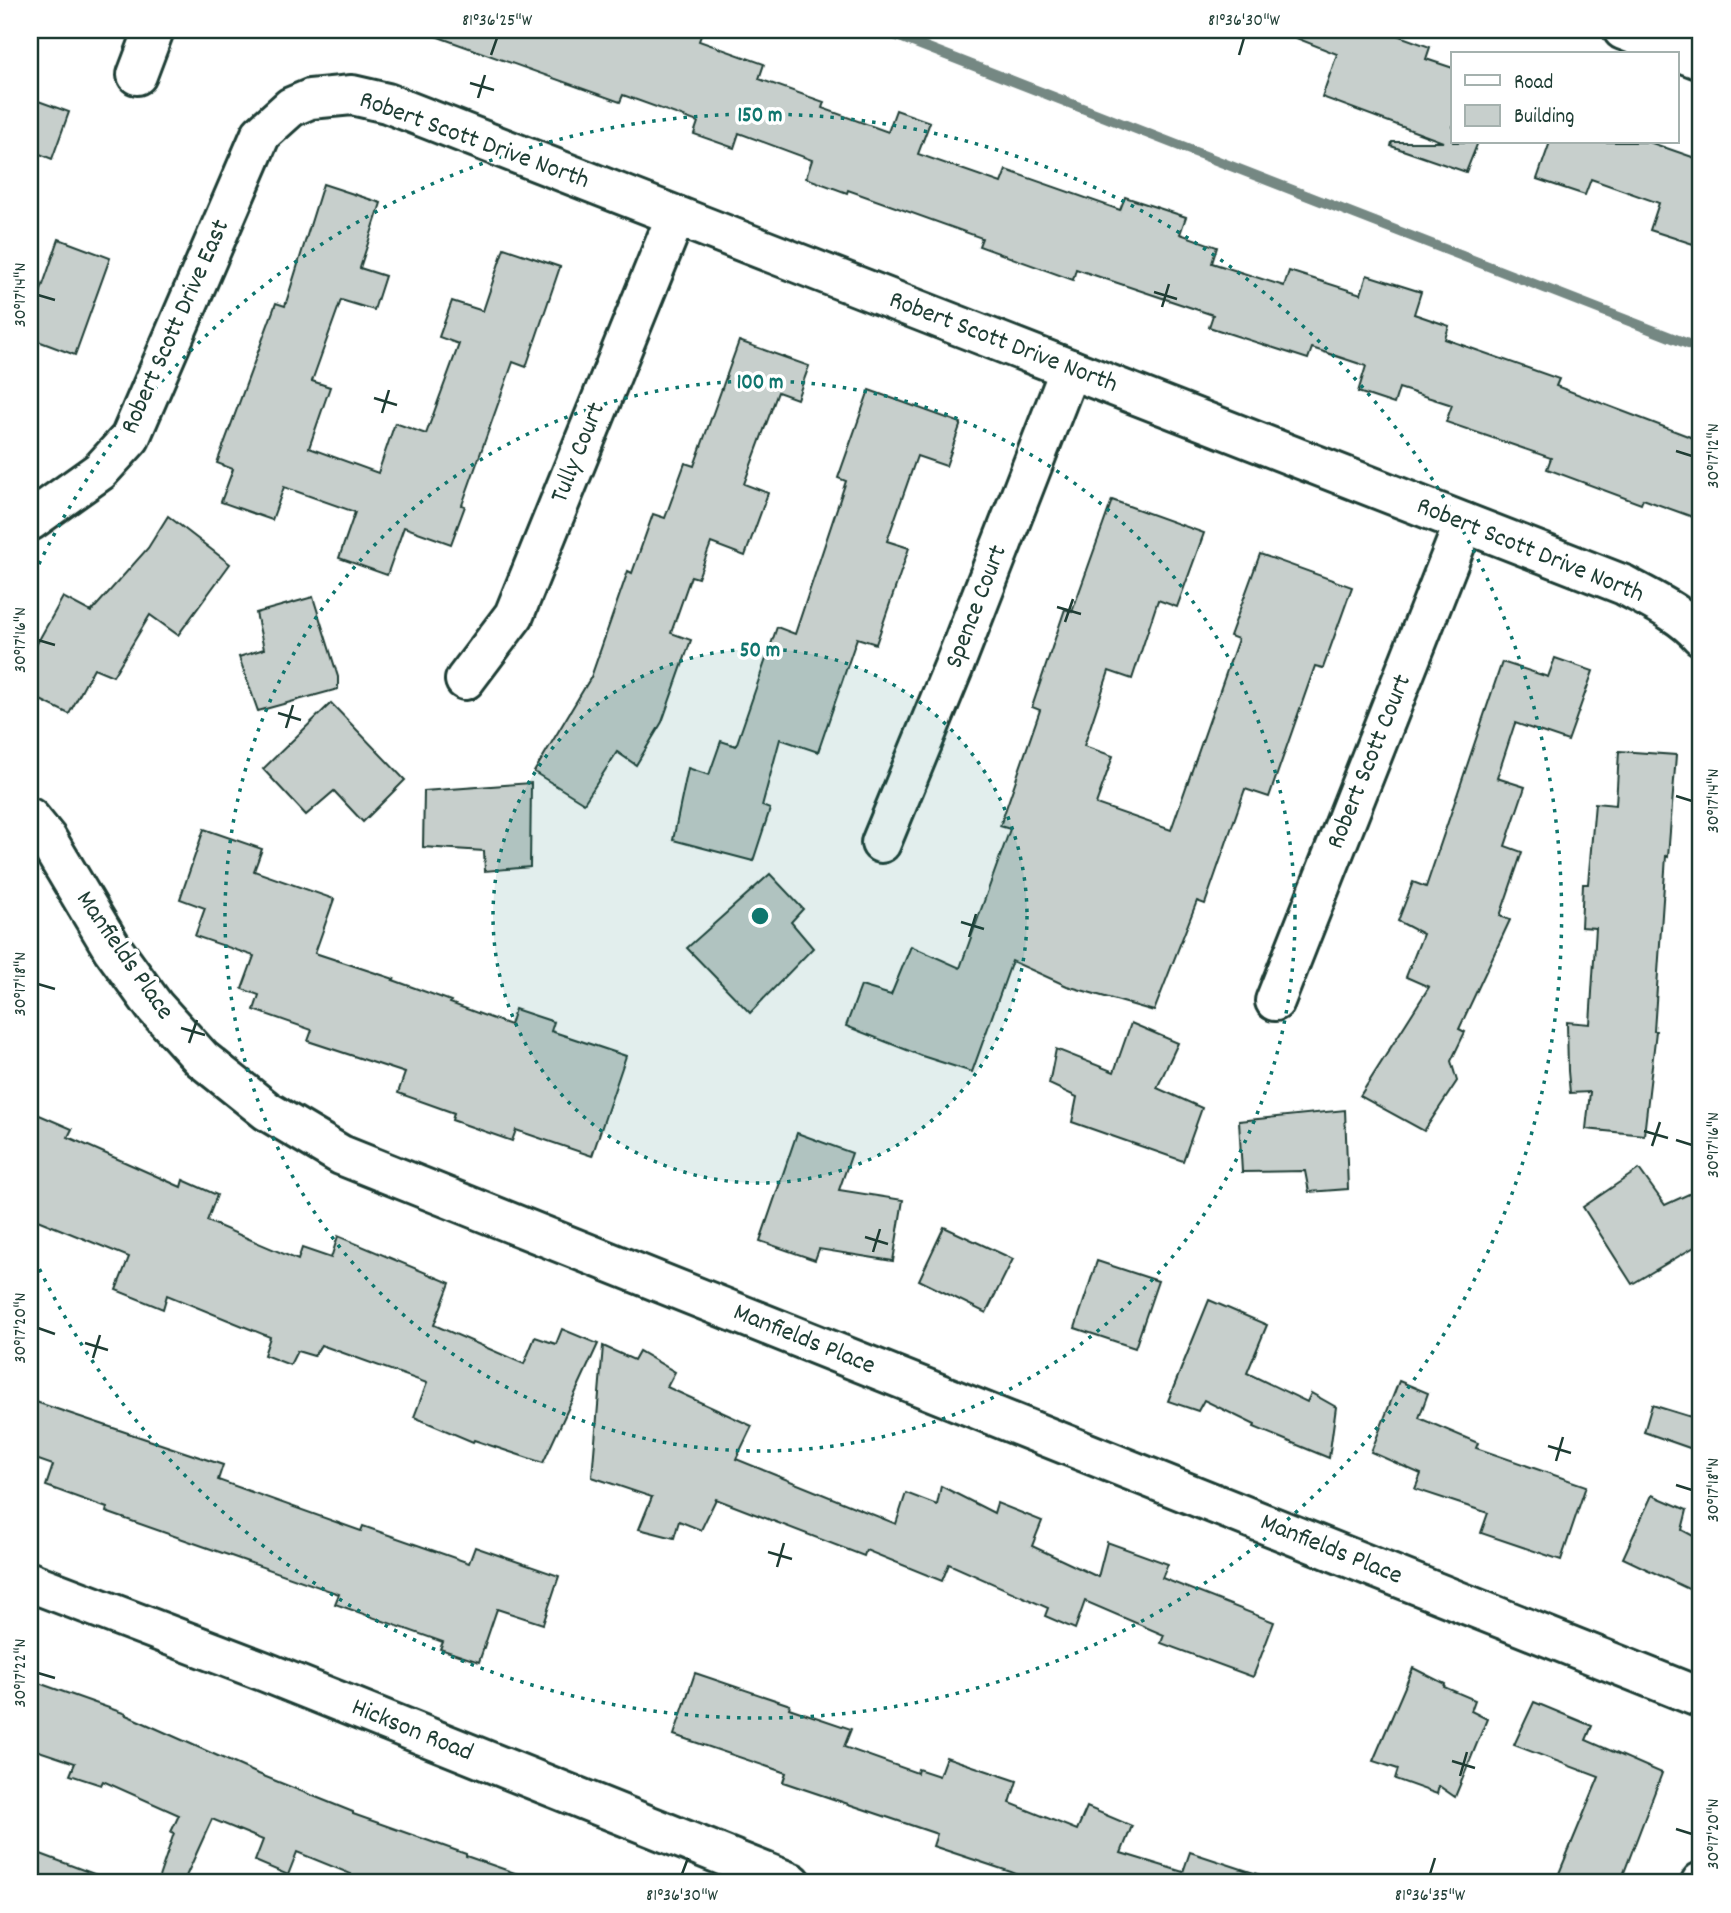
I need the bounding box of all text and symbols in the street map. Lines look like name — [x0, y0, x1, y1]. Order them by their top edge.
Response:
text: 81°36'25"W — [462, 9, 533, 34]
text: 81°36'30"W — [1208, 9, 1281, 34]
legend — [1451, 52, 1678, 144]
text: Road — [1514, 69, 1553, 99]
street label: Robert Scott Drive North — [354, 82, 594, 200]
text: 150 m — [737, 102, 783, 132]
text: Building — [1514, 103, 1574, 133]
street label: Robert Scott Drive East — [112, 213, 240, 440]
text: 30°17'14"N — [9, 263, 34, 327]
street label: Robert Scott Drive North — [883, 282, 1123, 404]
text: 100 m — [737, 369, 783, 399]
street label: Tully Court — [542, 397, 616, 509]
text: 30°17'12"N — [1702, 423, 1727, 489]
street label: Robert Scott Drive North — [1411, 488, 1649, 614]
street label: Spence Court — [937, 539, 1018, 674]
text: 30°17'16"N — [9, 607, 34, 673]
text: 50 m — [740, 637, 780, 667]
street label: Robert Scott Court — [1318, 669, 1422, 855]
text: 30°17'14"N — [1702, 769, 1727, 833]
street label: Manfields Place — [66, 884, 182, 1028]
centre of rings — [748, 904, 772, 928]
text: 30°17'18"N — [9, 952, 34, 1016]
text: 30°17'16"N — [1702, 1112, 1727, 1178]
text: 30°17'20"N — [9, 1293, 34, 1363]
street label: Manfields Place — [727, 1295, 881, 1385]
text: 30°17'18"N — [1702, 1458, 1727, 1522]
street label: Manfields Place — [1254, 1505, 1408, 1595]
text: 30°17'22"N — [9, 1639, 34, 1708]
street label: Hickson Road — [346, 1690, 478, 1772]
text: 30°17'20"N — [1702, 1799, 1727, 1869]
text: 81°36'30"W — [646, 1884, 719, 1909]
text: 81°36'35"W — [1395, 1884, 1466, 1909]

